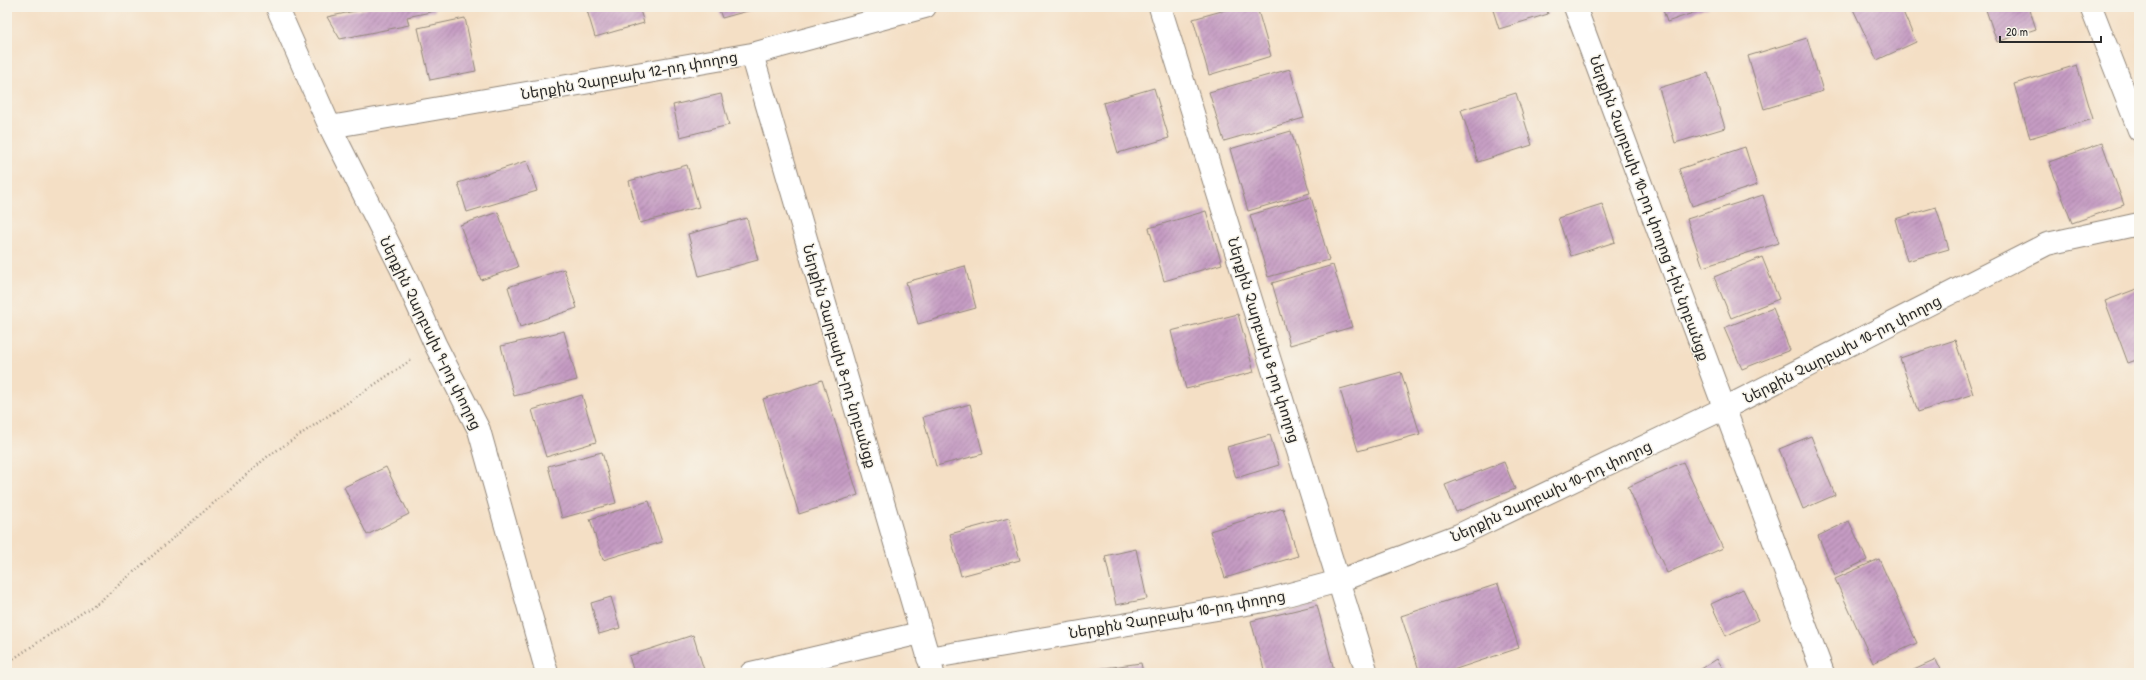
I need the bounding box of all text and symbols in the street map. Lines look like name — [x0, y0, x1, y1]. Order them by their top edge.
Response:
scale bar — [2000, 18, 2101, 44]
text: 20 m — [2006, 23, 2028, 40]
street label: Ներքին Չարբախ 12-րդ փողոց — [519, 46, 739, 104]
street label: Ներքին Չարբախ 10-րդ փողոց 1-ին նրբանցք — [1585, 52, 1715, 364]
street label: Ներքին Չարբախ 9-րդ փողոց — [375, 233, 487, 433]
street label: Ներքին Չարբախ 8-րդ փողոց — [1223, 235, 1305, 445]
street label: Ներքին Չարբախ 8-րդ նրբանցք — [798, 242, 882, 471]
street label: Ներքին Չարբախ 10-րդ փողոց — [1739, 290, 1945, 408]
street label: Ներքին Չարբախ 10-րդ փողոց — [1447, 435, 1655, 547]
street label: Ներքին Չարբախ 10-րդ փողոց — [1067, 585, 1287, 643]

